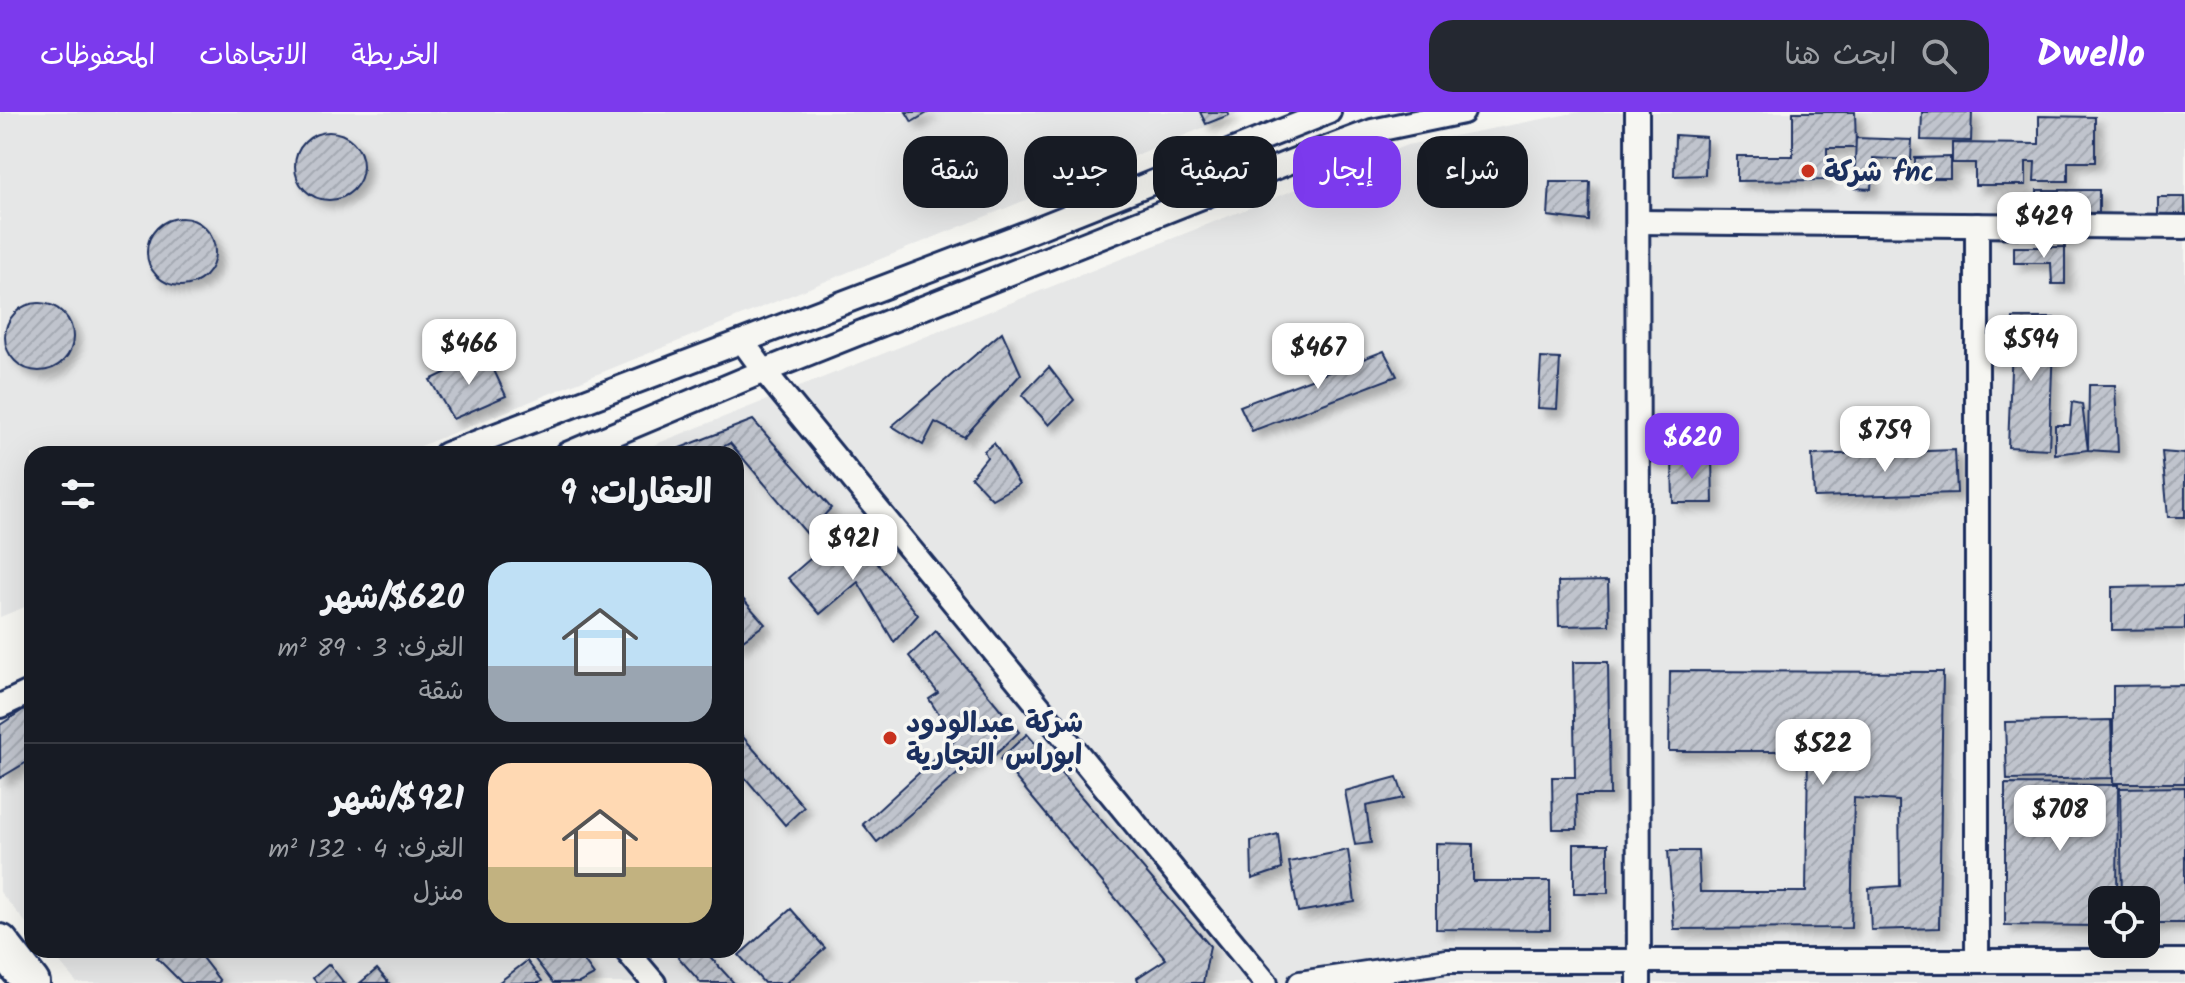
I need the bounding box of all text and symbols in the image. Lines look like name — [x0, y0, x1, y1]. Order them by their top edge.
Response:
search box — [1429, 20, 1989, 92]
text: Dwello — [2037, 26, 2145, 86]
text: ابحث هنا — [1784, 32, 1897, 80]
text: المحفوظات — [40, 34, 155, 79]
text: الاتجاهات — [199, 34, 307, 79]
text: الخريطة — [351, 34, 439, 79]
icon: search — [1917, 34, 1961, 78]
chip: شقة — [903, 136, 1008, 208]
chip: جديد — [1024, 136, 1137, 208]
chip: تصفية — [1153, 136, 1277, 208]
chip: إيجار — [1293, 136, 1401, 208]
chip: شراء — [1417, 136, 1528, 208]
place label: شركة fnc — [1824, 151, 1934, 196]
marker: شركة fnc — [1799, 162, 1817, 180]
pin: $429 — [1997, 192, 2091, 260]
text: $429 — [2015, 197, 2073, 239]
pin: $594 — [1984, 315, 2078, 383]
pin: $466 — [422, 319, 516, 387]
text: $594 — [2003, 320, 2059, 362]
pin: $467 — [1271, 323, 1365, 391]
text: $466 — [440, 324, 498, 366]
text: $467 — [1290, 328, 1346, 370]
pin: $759 — [1838, 406, 1932, 474]
text: $759 — [1858, 411, 1912, 453]
pin: $620 — [1645, 413, 1739, 481]
text: $620 — [1663, 418, 1721, 460]
text: العقارات: 9 — [559, 467, 712, 521]
icon: filters — [56, 472, 100, 516]
pin: $921 — [806, 514, 900, 582]
text: $921 — [827, 519, 879, 561]
text: $620/شهر — [322, 572, 464, 626]
icon: home — [552, 594, 648, 690]
text: الغرف: 3 · 89 m² — [278, 628, 464, 670]
text: شقة — [419, 671, 464, 713]
place label: شركة عبدالودود ابوراس التجارية — [906, 702, 1083, 779]
pin: $522 — [1776, 719, 1870, 787]
text: $522 — [1794, 724, 1852, 766]
marker: شركة عبدالودود ابوراس التجارية — [881, 729, 899, 747]
text: $921/شهر — [330, 773, 464, 827]
pin: $708 — [2013, 785, 2107, 853]
text: $708 — [2032, 790, 2088, 832]
icon: home — [552, 795, 648, 891]
text: الغرف: 4 · 132 m² — [269, 829, 464, 871]
text: منزل — [413, 872, 464, 914]
map controls — [2088, 886, 2160, 958]
button: locate — [2088, 886, 2160, 958]

